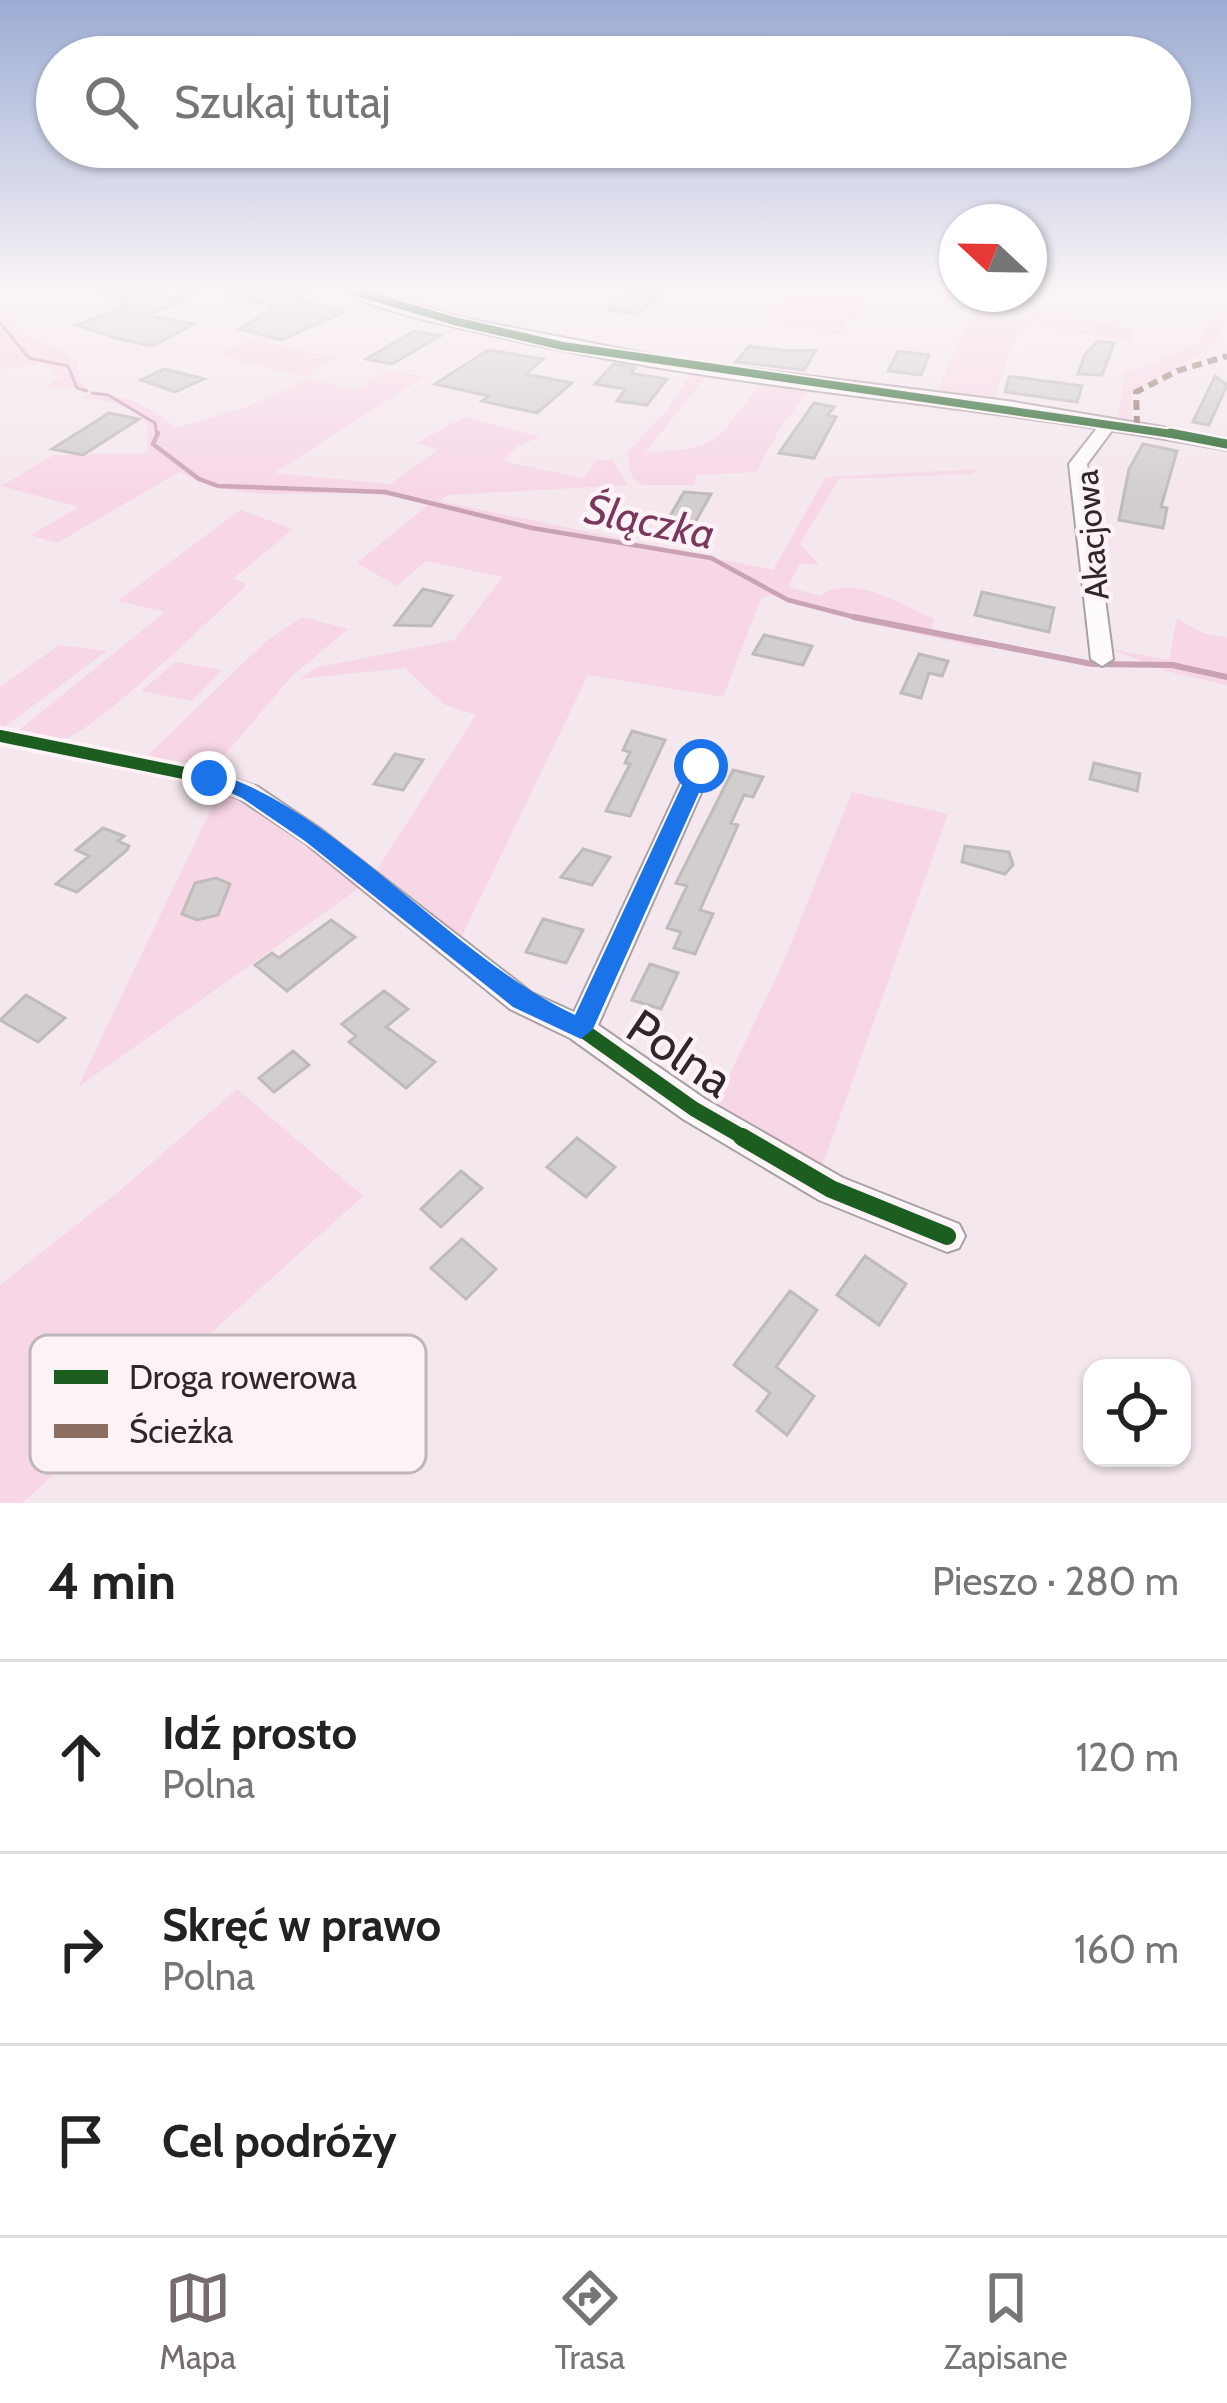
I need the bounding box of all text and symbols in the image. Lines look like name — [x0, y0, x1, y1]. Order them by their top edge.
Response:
search box — [36, 36, 1191, 168]
icon: search — [78, 69, 144, 135]
text: Szukaj tutaj — [174, 75, 391, 129]
north arrow — [939, 204, 1047, 312]
street label: Akacjowa — [1065, 468, 1117, 602]
water label: Ślączka — [580, 482, 720, 560]
route start — [674, 739, 728, 793]
route end — [182, 751, 236, 805]
street label: Polna — [616, 997, 744, 1109]
legend — [30, 1335, 426, 1473]
text: Droga rowerowa — [129, 1357, 357, 1397]
map controls — [1083, 1359, 1191, 1467]
button: locate — [1083, 1359, 1191, 1467]
text: Ścieżka — [129, 1411, 233, 1451]
text: 4 min — [48, 1550, 176, 1612]
text: Pieszo · 280 m — [932, 1557, 1179, 1605]
text: Idź prosto — [162, 1706, 357, 1760]
icon: ahead — [48, 1724, 114, 1790]
text: 120 m — [1076, 1733, 1179, 1781]
text: Polna — [162, 1760, 255, 1808]
text: Skręć w prawo — [162, 1898, 441, 1952]
icon: right — [48, 1916, 114, 1982]
text: 160 m — [1074, 1925, 1179, 1973]
text: Polna — [162, 1952, 255, 2000]
icon: arrive — [48, 2108, 114, 2174]
text: Cel podróży — [162, 2114, 397, 2168]
tab: Mapa — [159, 2265, 236, 2377]
tab: Trasa — [555, 2265, 625, 2377]
tab: Zapisane — [944, 2265, 1068, 2377]

